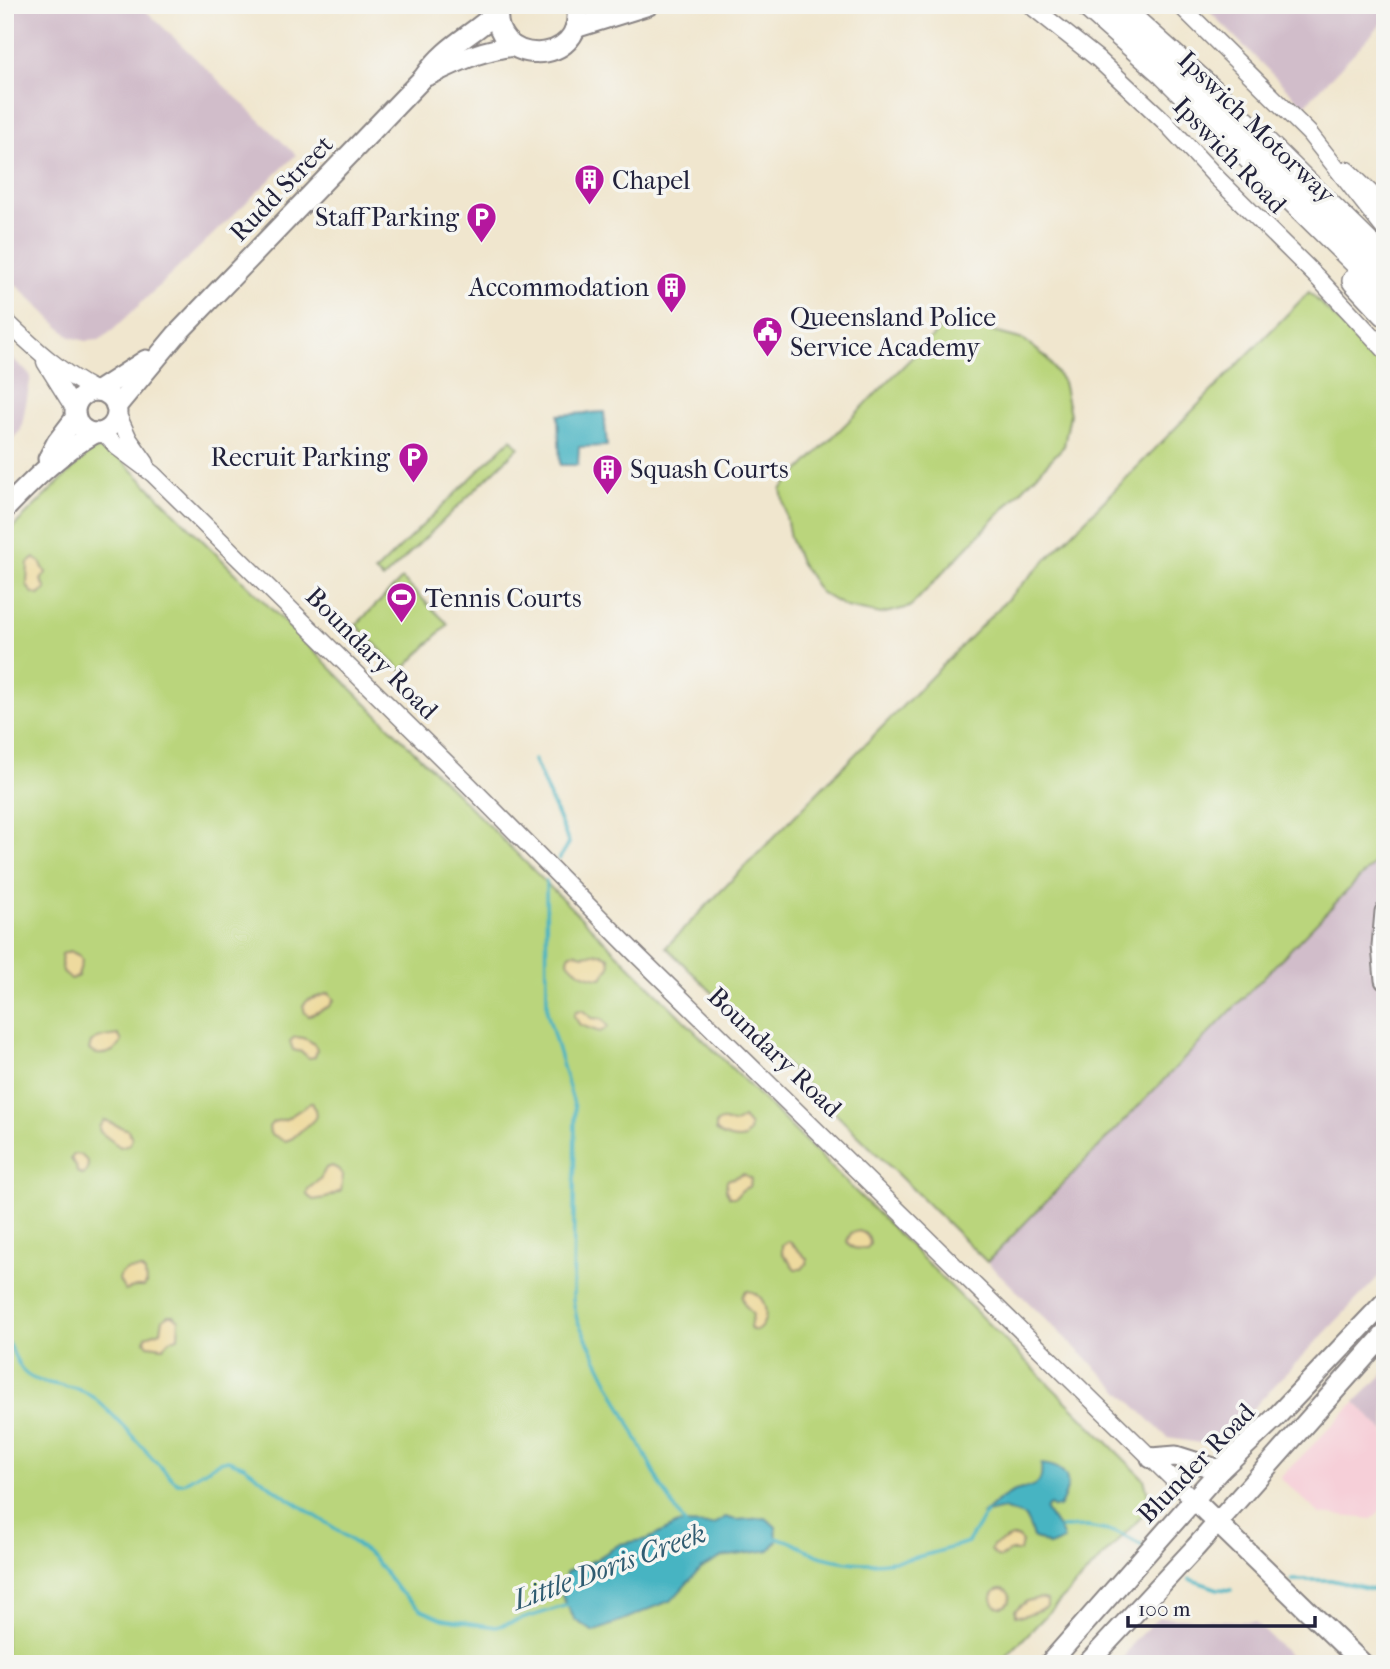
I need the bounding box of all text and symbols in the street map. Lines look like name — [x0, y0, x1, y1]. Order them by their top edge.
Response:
street label: Ipswich Motorway — [1172, 44, 1343, 211]
street label: Ipswich Road — [1166, 91, 1293, 221]
street label: Rudd Street — [223, 128, 340, 248]
building icon: Chapel — [572, 163, 606, 207]
place label: Chapel — [612, 165, 690, 196]
parking icon: Staff Parking — [465, 200, 499, 244]
place label: Staff Parking — [315, 202, 460, 233]
building icon: Accommodation — [655, 270, 689, 314]
place label: Accommodation — [468, 272, 649, 303]
place label: Queensland Police Service Academy — [790, 302, 996, 363]
public building icon: Queensland Police Service Academy — [750, 315, 784, 359]
parking icon: Recruit Parking — [396, 440, 430, 484]
place label: Recruit Parking — [211, 442, 391, 473]
building icon: Squash Courts — [590, 452, 624, 496]
place label: Squash Courts — [630, 454, 789, 485]
street label: Boundary Road — [299, 581, 445, 726]
sports icon: Tennis Courts — [385, 581, 419, 625]
place label: Tennis Courts — [425, 583, 582, 614]
street label: Boundary Road — [701, 981, 849, 1125]
street label: Blunder Road — [1131, 1396, 1262, 1530]
water label: Little Doris Creek — [506, 1516, 710, 1617]
scale bar — [1128, 1585, 1315, 1629]
text: 100 m — [1138, 1597, 1191, 1621]

